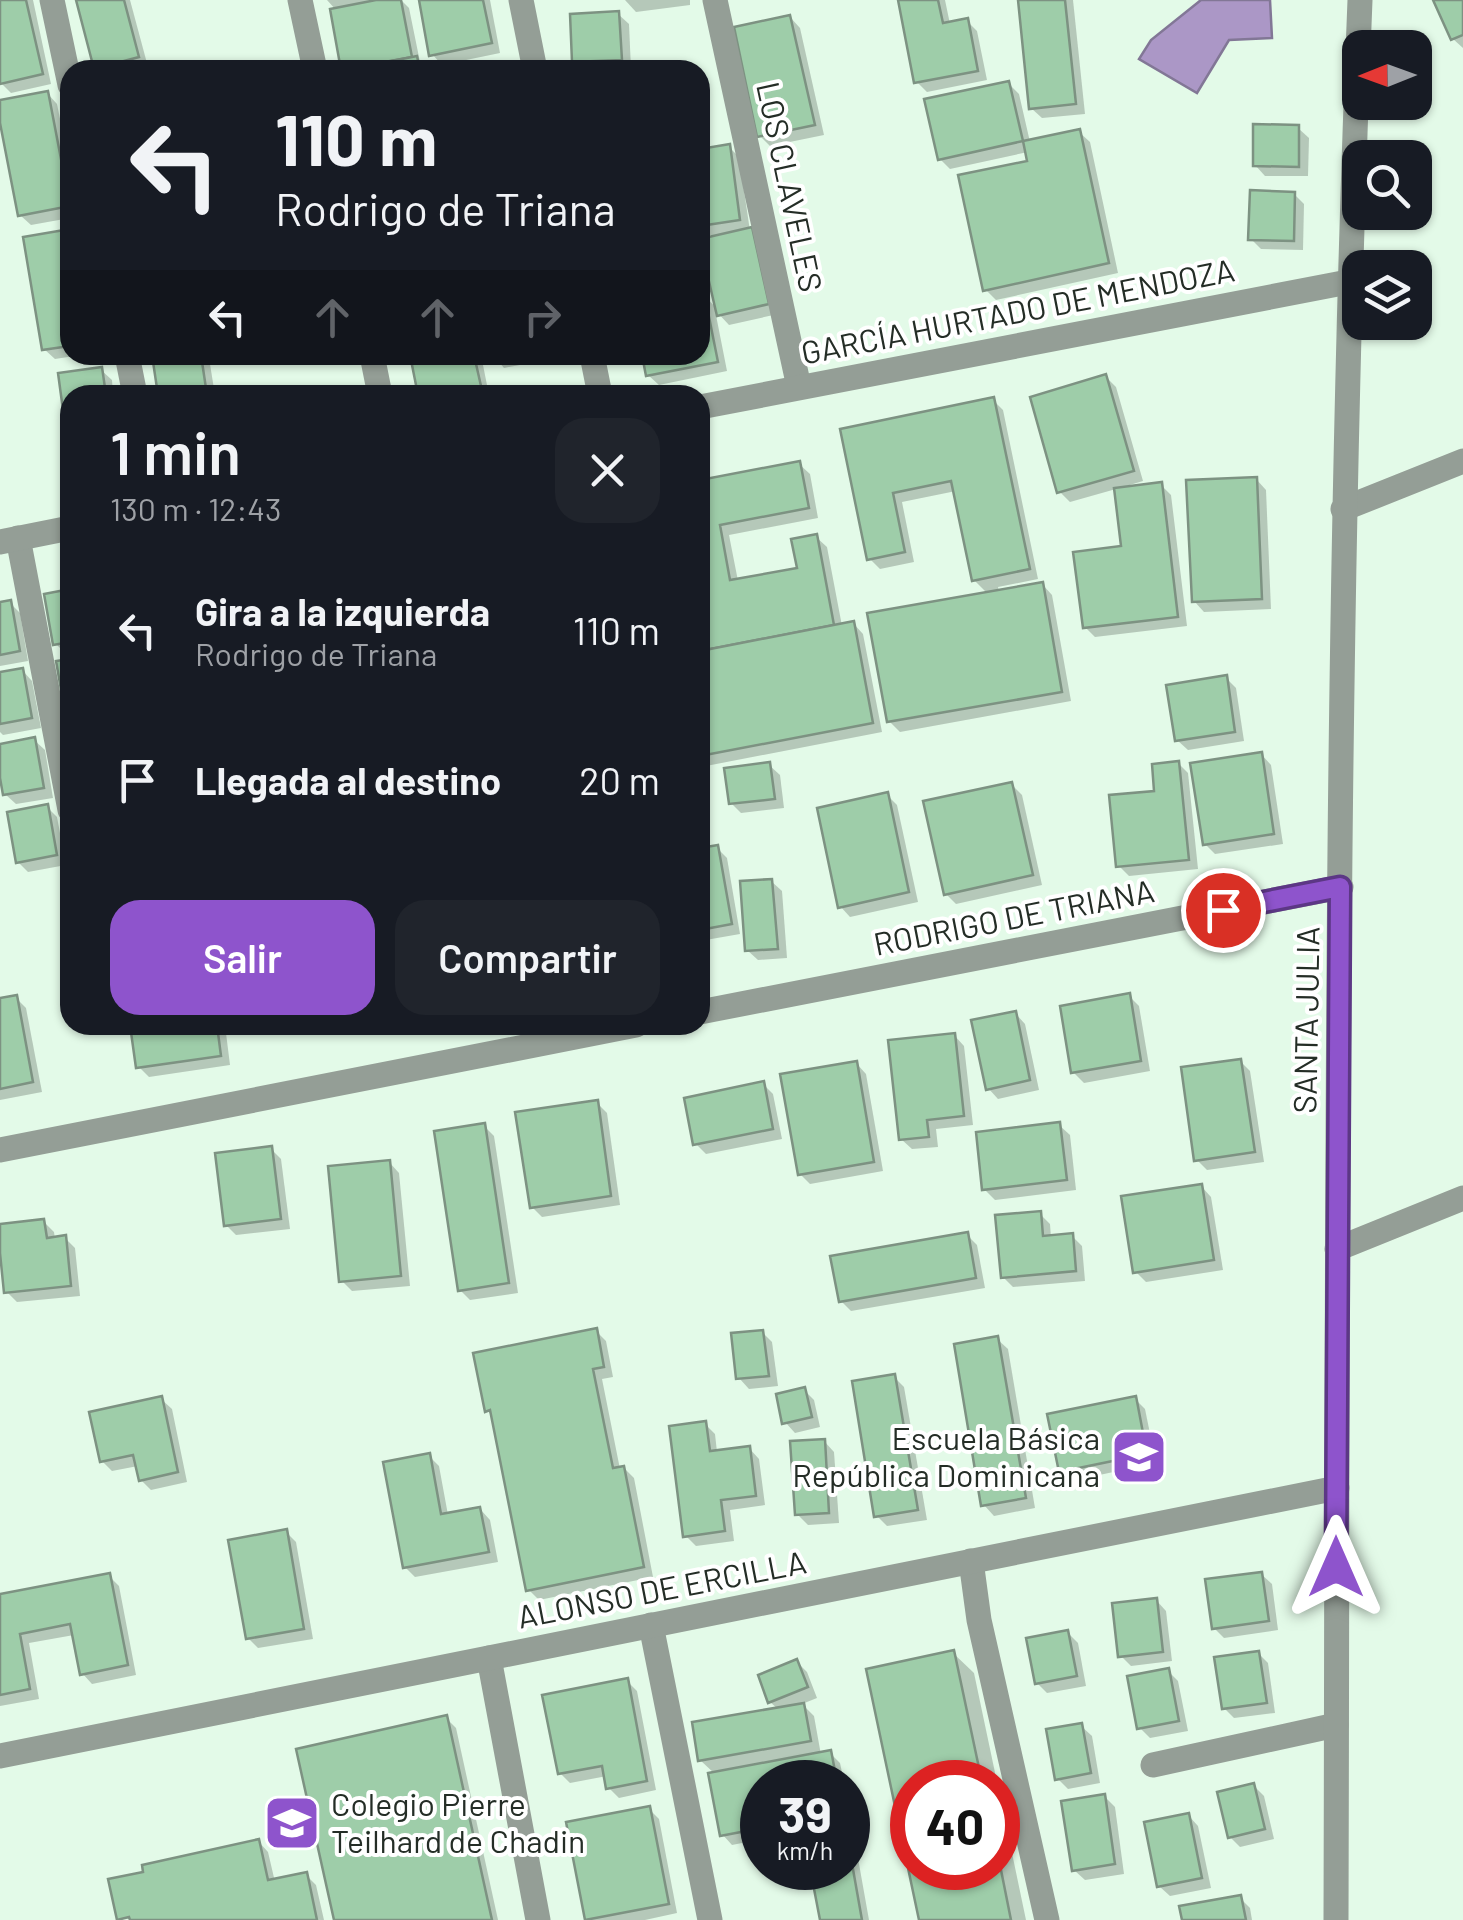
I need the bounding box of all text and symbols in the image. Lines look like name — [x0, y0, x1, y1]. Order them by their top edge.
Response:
north arrow — [1342, 30, 1432, 120]
map controls — [1342, 30, 1432, 340]
street label: LOS CLAVELES — [750, 78, 832, 295]
text: 110 m — [275, 96, 437, 180]
icon: left — [110, 100, 240, 230]
button: search — [1342, 140, 1432, 230]
text: Rodrigo de Triana — [275, 181, 616, 235]
street label: GARCÍA HURTADO DE MENDOZA — [798, 249, 1238, 371]
button: layers — [1342, 250, 1432, 340]
icon: left — [200, 290, 255, 345]
icon: ahead — [305, 290, 360, 345]
icon: ahead — [410, 290, 465, 345]
icon: right — [515, 290, 570, 345]
text: 1 min — [110, 415, 241, 487]
button: close — [555, 418, 660, 523]
text: 130 m · 12:43 — [110, 489, 281, 527]
text: Gira a la izquierda — [195, 588, 490, 634]
icon: left — [110, 603, 165, 658]
text: 110 m — [573, 607, 660, 653]
text: Rodrigo de Triana — [195, 634, 437, 672]
icon: arrive — [110, 753, 165, 808]
text: Llegada al destino — [195, 757, 501, 803]
text: 20 m — [579, 757, 660, 803]
pin — [1181, 868, 1266, 953]
street label: RODRIGO DE TRIANA — [870, 870, 1157, 962]
icon: arrive — [1196, 883, 1251, 938]
button: Salir — [110, 900, 375, 1015]
button: Compartir — [395, 900, 660, 1015]
street label: SANTA JULIA — [1284, 926, 1326, 1114]
place label: Escuela Básica República Dominicana — [792, 1418, 1100, 1493]
school or university icon: Escuela Básica República Dominicana — [1109, 1427, 1169, 1487]
position arrow — [1284, 1515, 1388, 1619]
street label: ALONSO DE ERCILLA — [514, 1541, 809, 1635]
speed limit sign: 40 — [890, 1760, 1020, 1890]
text: 39 — [778, 1783, 832, 1843]
place label: Colegio Pierre Teilhard de Chadin — [331, 1784, 585, 1859]
school or university icon: Colegio Pierre Teilhard de Chadin — [262, 1793, 322, 1853]
text: km/h — [777, 1835, 833, 1865]

